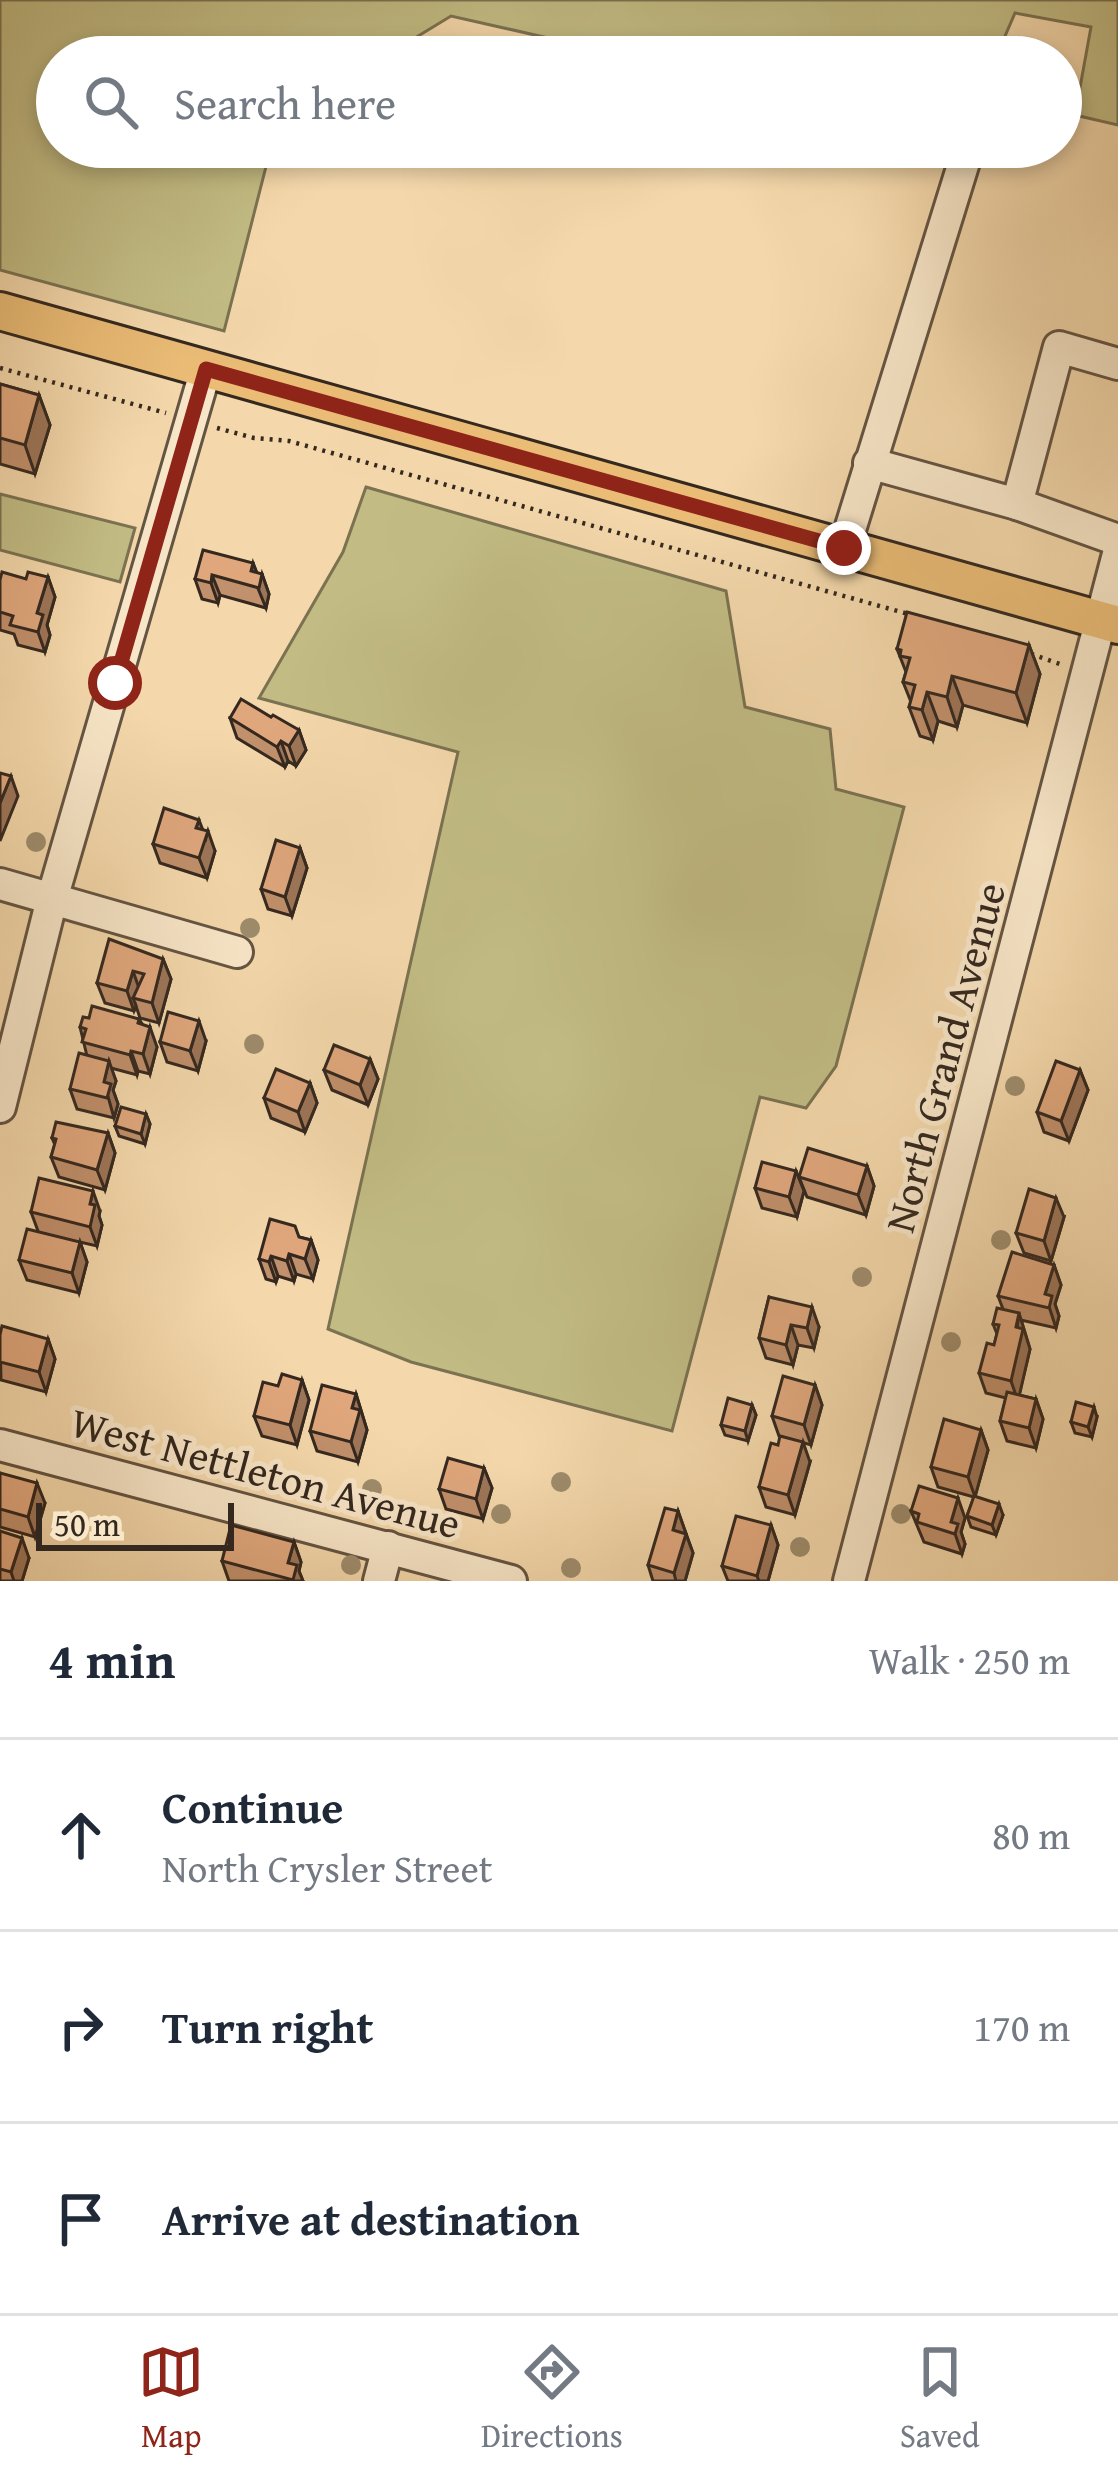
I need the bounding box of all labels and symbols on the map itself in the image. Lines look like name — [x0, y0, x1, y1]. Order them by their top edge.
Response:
route end — [817, 521, 871, 575]
route start — [88, 656, 142, 710]
street label: North Grand Avenue — [868, 875, 1020, 1239]
street label: West Nettleton Avenue — [64, 1391, 468, 1553]
scale bar — [36, 1497, 234, 1550]

